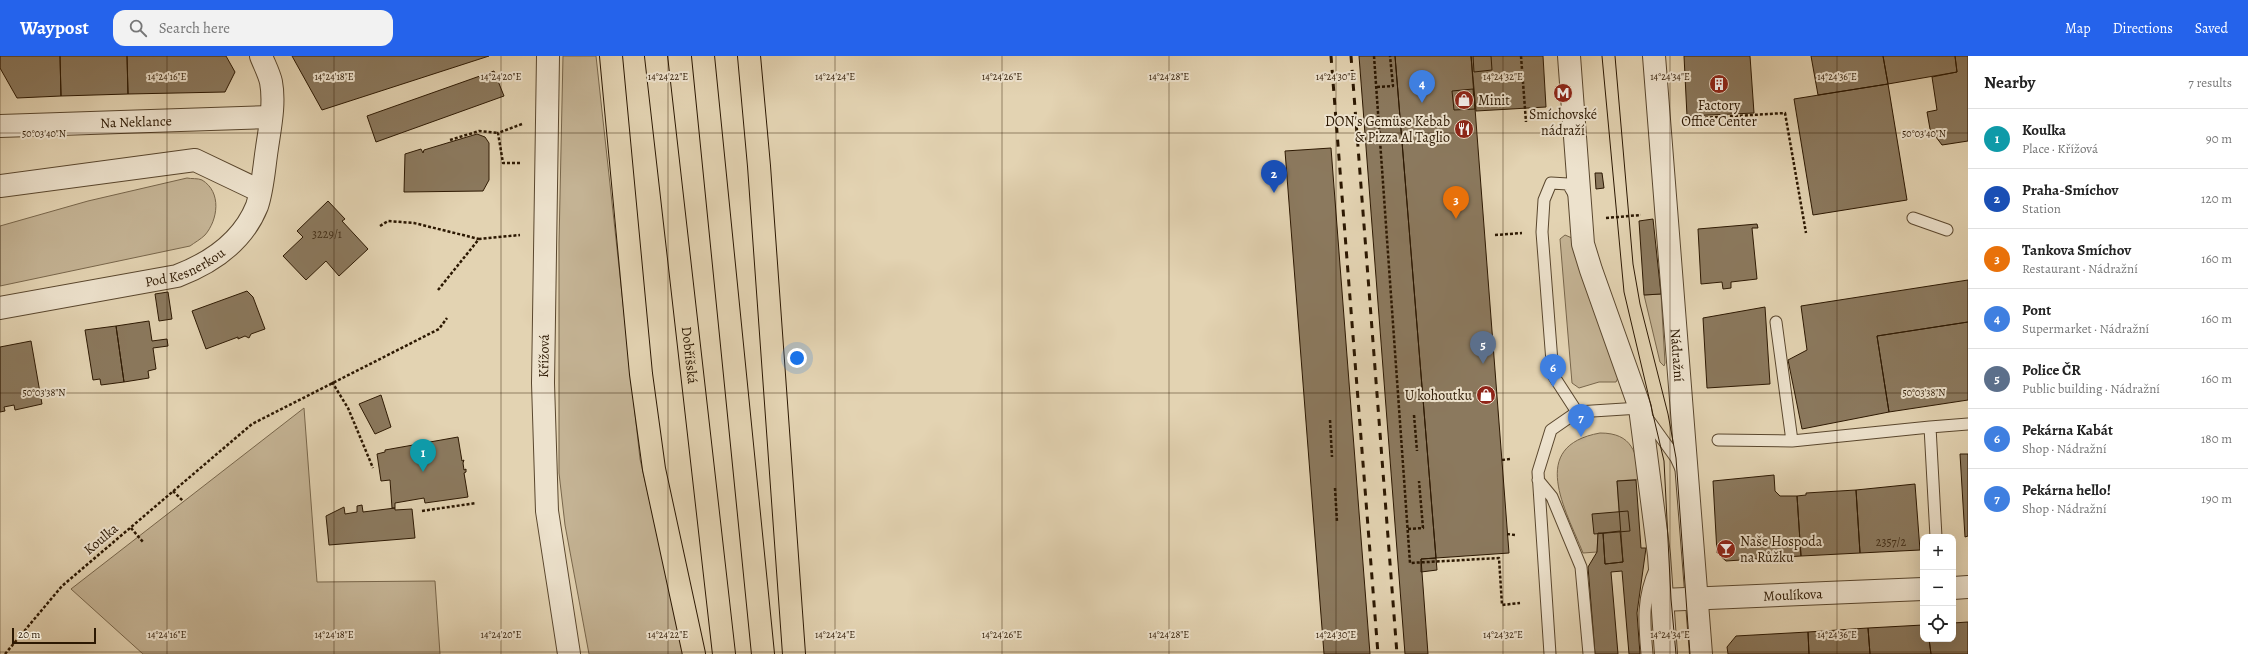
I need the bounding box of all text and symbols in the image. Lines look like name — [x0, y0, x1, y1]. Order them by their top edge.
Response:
search box — [113, 10, 393, 46]
text: Waypost — [20, 15, 89, 41]
icon: search — [127, 17, 149, 39]
text: Search here — [159, 18, 230, 38]
text: Map — [2065, 19, 2091, 38]
text: Directions — [2113, 19, 2173, 38]
text: Saved — [2195, 19, 2228, 38]
text: 14°24'16"E — [148, 70, 187, 83]
text: 14°24'18"E — [314, 70, 354, 83]
text: 14°24'20"E — [481, 70, 522, 83]
text: 14°24'22"E — [648, 70, 688, 83]
text: 14°24'24"E — [815, 70, 855, 83]
text: 14°24'26"E — [982, 70, 1022, 83]
text: 14°24'28"E — [1149, 70, 1189, 83]
text: 14°24'30"E — [1316, 70, 1356, 83]
pin: 4 — [1409, 70, 1435, 103]
text: 14°24'32"E — [1483, 70, 1523, 83]
text: 14°24'34"E — [1650, 70, 1690, 83]
text: 14°24'36"E — [1817, 70, 1857, 83]
text: Nearby — [1984, 71, 2035, 94]
building icon: Factory Office Center — [1708, 73, 1730, 95]
text: 7 results — [2188, 74, 2232, 91]
metro station icon: Smíchovské nádraží — [1552, 82, 1574, 104]
shop icon: Minit — [1453, 89, 1475, 111]
place label: Minit — [1478, 91, 1510, 110]
place label: Factory Office Center — [1681, 96, 1757, 131]
place label: Smíchovské nádraží — [1529, 105, 1597, 140]
street label: Na Neklance — [100, 111, 172, 132]
place label: DON's Gemüse Kebab & Pizza Al Taglio — [1325, 112, 1450, 147]
restaurant icon: DON's Gemüse Kebab & Pizza Al Taglio — [1453, 118, 1475, 140]
text: Koulka — [2022, 120, 2066, 140]
text: 50°03'40"N — [22, 127, 66, 140]
text: 50°03'40"N — [1902, 127, 1946, 140]
text: 1 — [1995, 130, 1999, 147]
text: 90 m — [2206, 130, 2232, 147]
text: Place · Křížová — [2022, 140, 2098, 157]
pin: 2 — [1261, 160, 1287, 193]
text: Praha-Smíchov — [2022, 180, 2119, 200]
pin: 3 — [1443, 186, 1469, 219]
text: 2 — [1994, 190, 2000, 207]
text: 120 m — [2201, 190, 2232, 207]
text: Station — [2022, 200, 2061, 217]
house number: 3229/1 — [312, 226, 342, 242]
text: Tankova Smíchov — [2022, 240, 2131, 260]
street label: Pod Kesnerkou — [143, 243, 229, 291]
text: 3 — [1994, 250, 2000, 267]
text: 160 m — [2201, 250, 2232, 267]
text: Restaurant · Nádražní — [2022, 260, 2138, 277]
text: Pont — [2022, 300, 2051, 320]
text: 4 — [1994, 310, 2000, 327]
text: 160 m — [2201, 310, 2232, 327]
text: Supermarket · Nádražní — [2022, 320, 2149, 337]
street label: Dobříšská — [677, 325, 703, 385]
street label: Nádražní — [1666, 328, 1689, 383]
pin: 5 — [1470, 331, 1496, 364]
street label: Křížová — [534, 333, 554, 378]
your location — [787, 348, 807, 368]
pin: 6 — [1540, 354, 1566, 387]
text: Police ČR — [2022, 360, 2081, 380]
text: 5 — [1994, 370, 2000, 387]
text: 160 m — [2201, 370, 2232, 387]
text: Public building · Nádražní — [2022, 380, 2160, 397]
shop icon: U kohoutku — [1475, 384, 1497, 406]
text: 50°03'38"N — [22, 386, 66, 399]
place label: U kohoutku — [1405, 386, 1472, 405]
text: 50°03'38"N — [1902, 386, 1946, 399]
pin: 7 — [1568, 404, 1594, 437]
text: Pekárna Kabát — [2022, 420, 2113, 440]
text: 6 — [1994, 430, 2000, 447]
text: 180 m — [2201, 430, 2232, 447]
pin: 1 — [410, 439, 436, 472]
text: Shop · Nádražní — [2022, 440, 2107, 457]
text: Pekárna hello! — [2022, 480, 2111, 500]
text: 7 — [1994, 490, 2000, 507]
text: 190 m — [2201, 490, 2232, 507]
text: Shop · Nádražní — [2022, 500, 2107, 517]
street label: Koulka — [80, 519, 123, 559]
place label: Naše Hospoda na Růžku — [1740, 532, 1823, 567]
house number: 2357/2 — [1876, 534, 1907, 550]
map controls — [1920, 534, 1956, 642]
button: + — [1920, 534, 1956, 570]
bar icon: Naše Hospoda na Růžku — [1715, 538, 1737, 560]
button: − — [1920, 570, 1956, 606]
street label: Moulíkova — [1763, 584, 1823, 605]
button: locate — [1920, 606, 1956, 642]
scale bar — [12, 626, 96, 645]
text: 20 m — [18, 627, 40, 642]
text: 14°24'16"E — [148, 628, 187, 641]
text: 14°24'18"E — [314, 628, 354, 641]
text: 14°24'20"E — [481, 628, 522, 641]
text: 14°24'22"E — [648, 628, 688, 641]
text: 14°24'24"E — [815, 628, 855, 641]
text: 14°24'26"E — [982, 628, 1022, 641]
text: 14°24'28"E — [1149, 628, 1189, 641]
text: 14°24'30"E — [1316, 628, 1356, 641]
text: 14°24'32"E — [1483, 628, 1523, 641]
text: 14°24'34"E — [1650, 628, 1690, 641]
text: 14°24'36"E — [1817, 628, 1857, 641]

